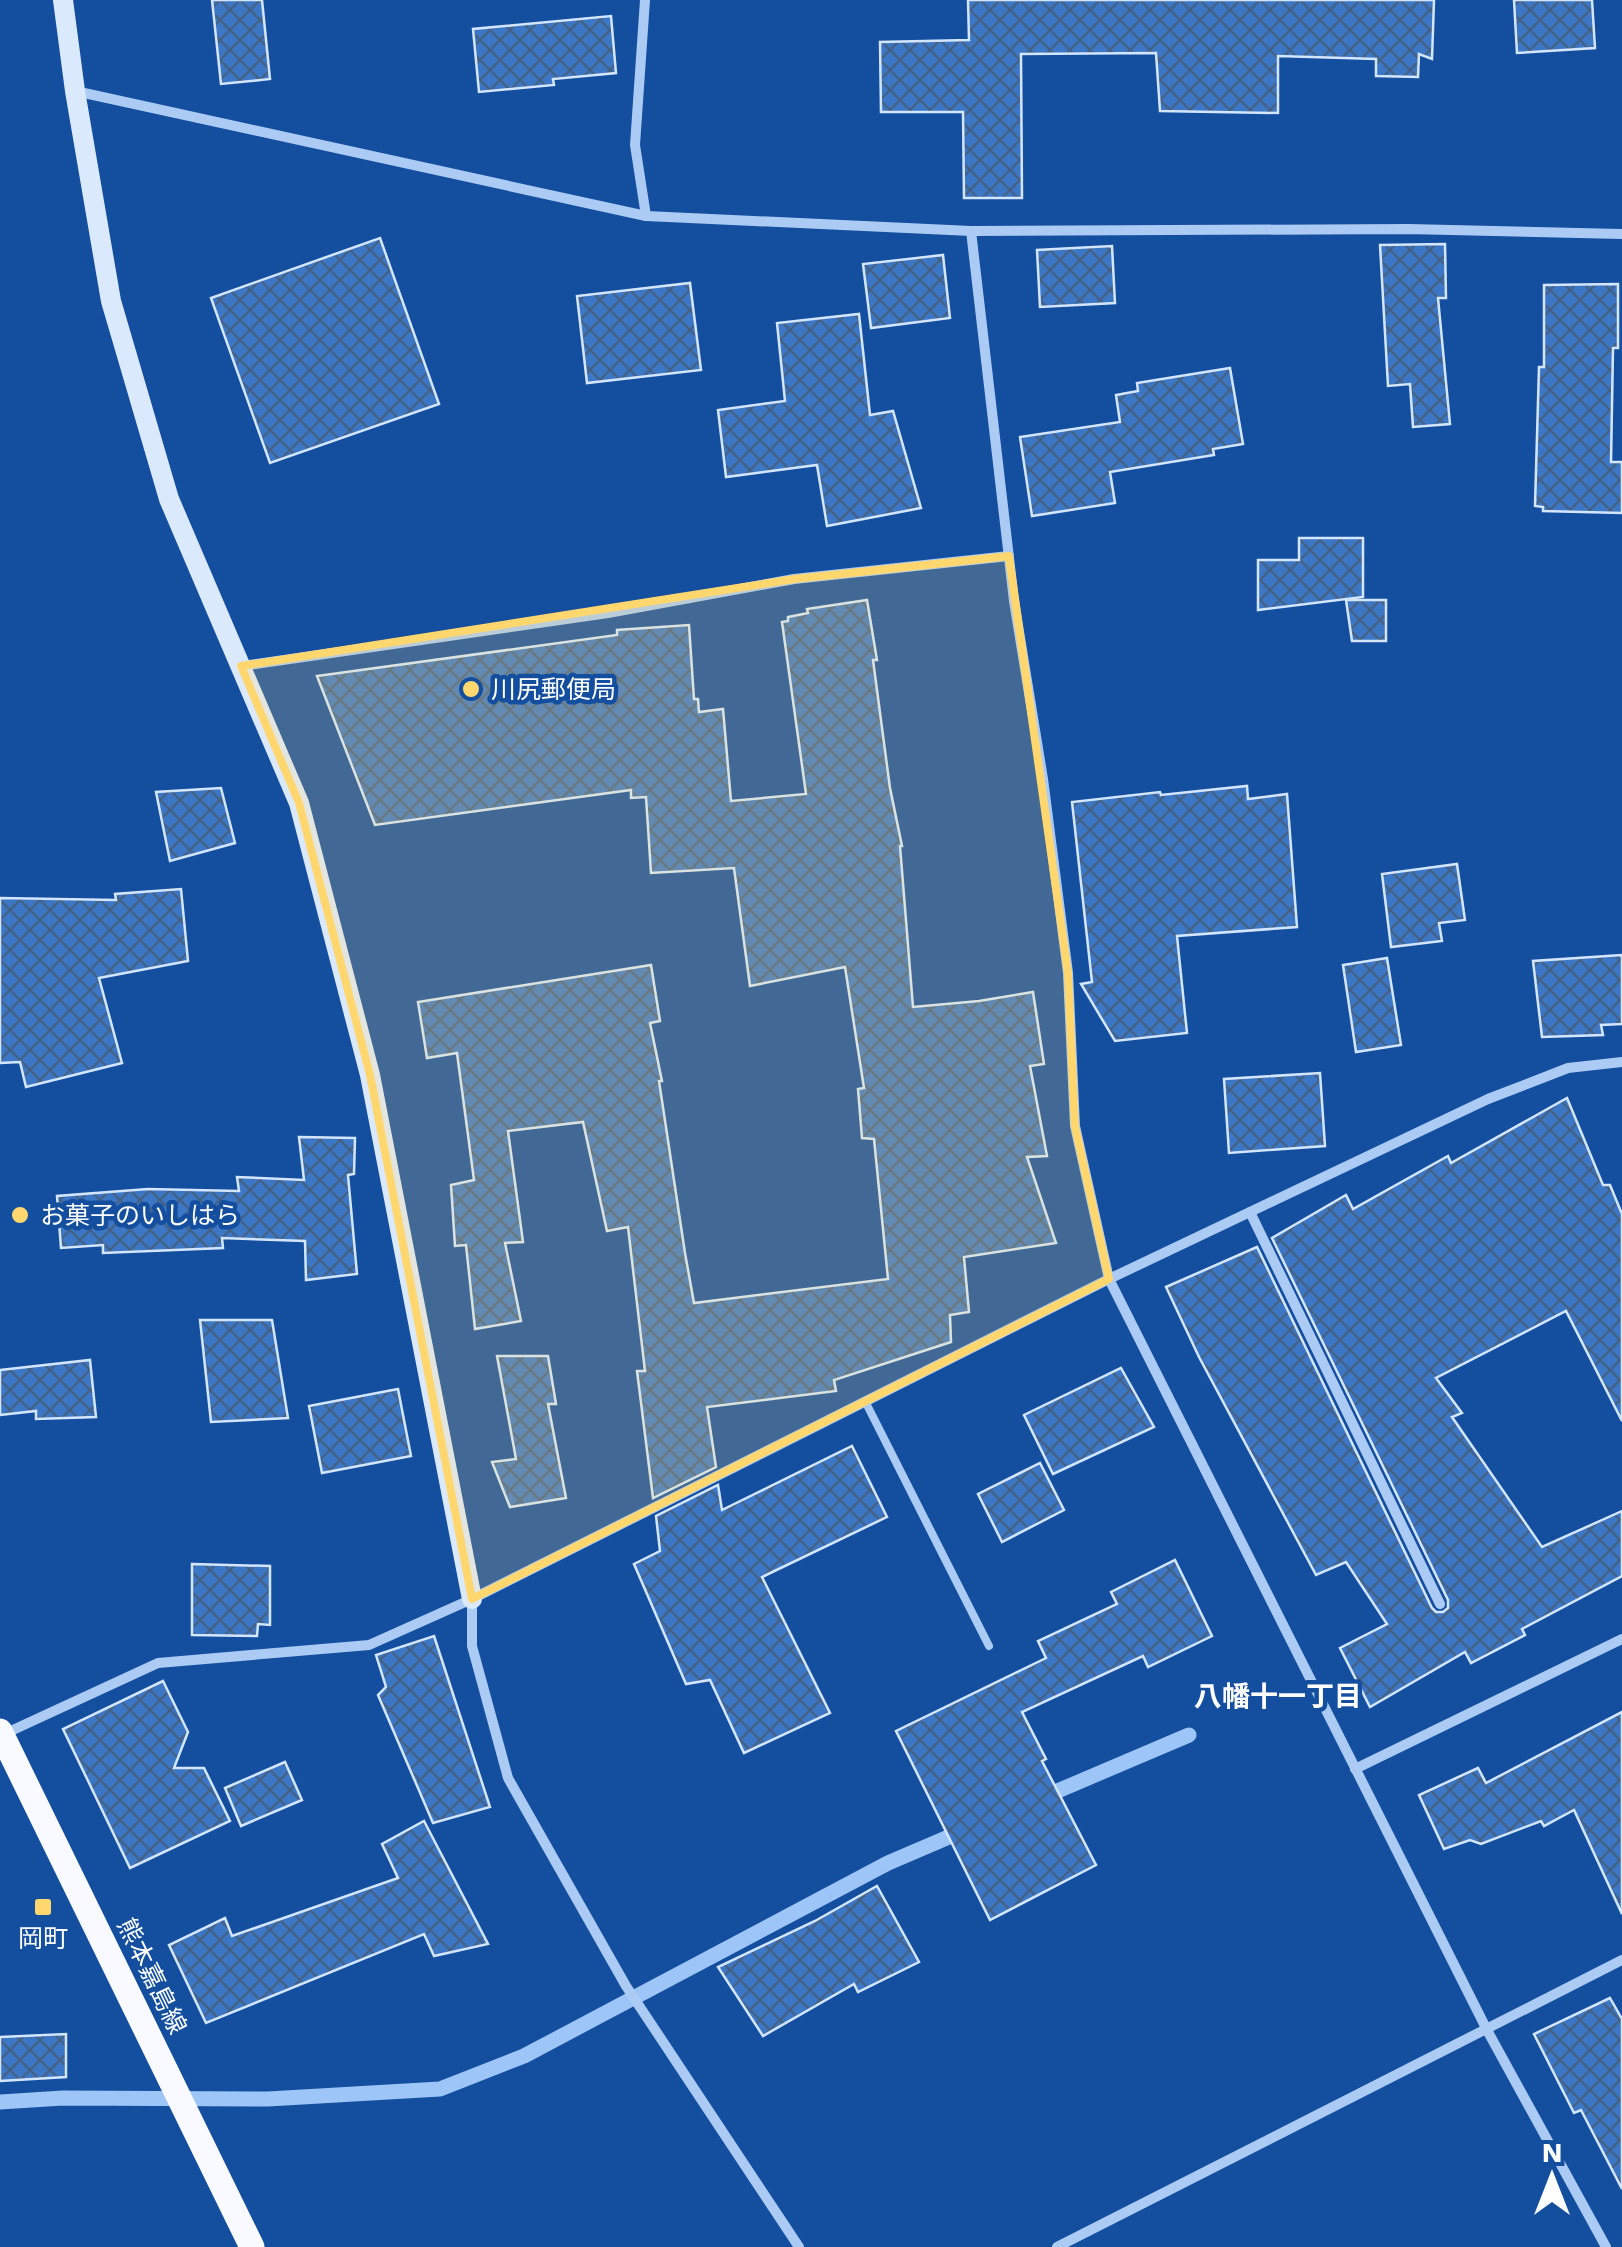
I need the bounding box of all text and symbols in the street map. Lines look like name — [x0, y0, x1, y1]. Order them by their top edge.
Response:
place label: 川尻郵便局 — [491, 675, 616, 704]
marker: 川尻郵便局 — [460, 678, 482, 700]
place label: お菓子のいしはら — [40, 1201, 240, 1230]
marker: お菓子のいしはら — [9, 1204, 31, 1226]
district label: 八幡十一丁目 — [1194, 1680, 1362, 1713]
marker: 岡町 — [32, 1896, 54, 1918]
street label: 熊本嘉島線 — [112, 1913, 192, 2039]
place label: 岡町 — [18, 1924, 68, 1953]
north arrow — [1502, 2127, 1602, 2227]
text: N — [1542, 2136, 1562, 2169]

